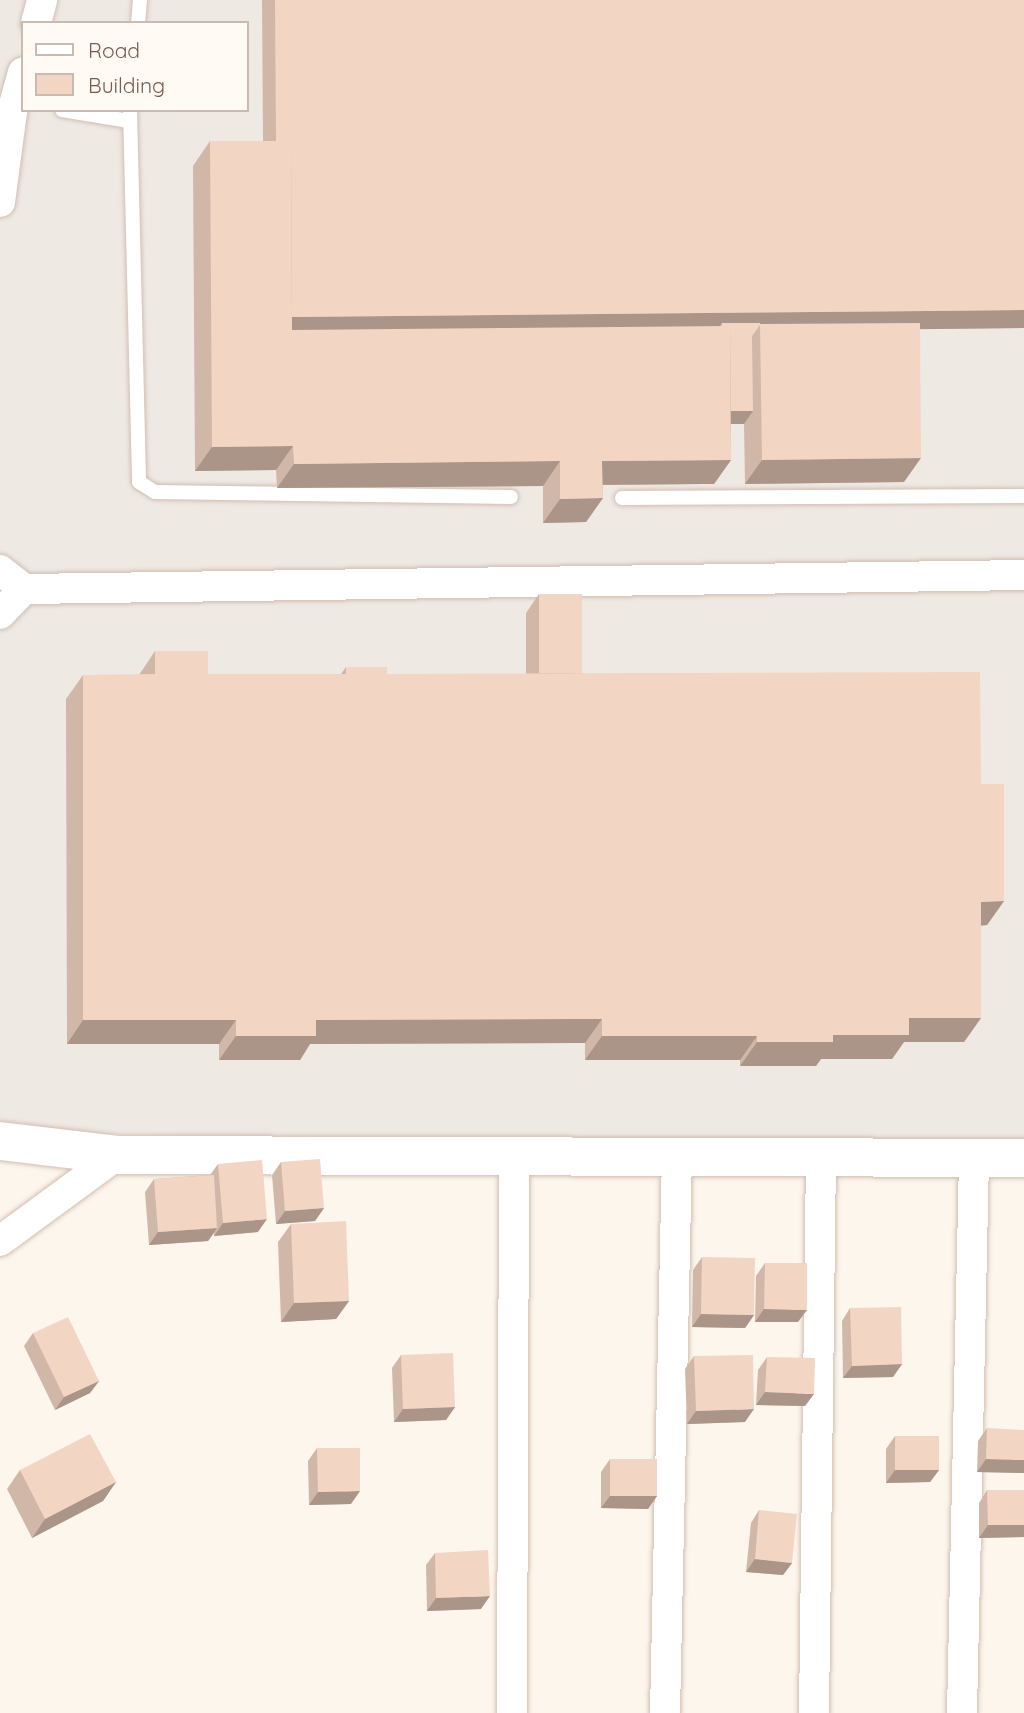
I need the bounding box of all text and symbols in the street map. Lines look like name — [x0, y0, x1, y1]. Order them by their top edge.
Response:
legend — [21, 21, 248, 112]
text: Road — [88, 37, 140, 63]
text: Building — [88, 72, 165, 98]

